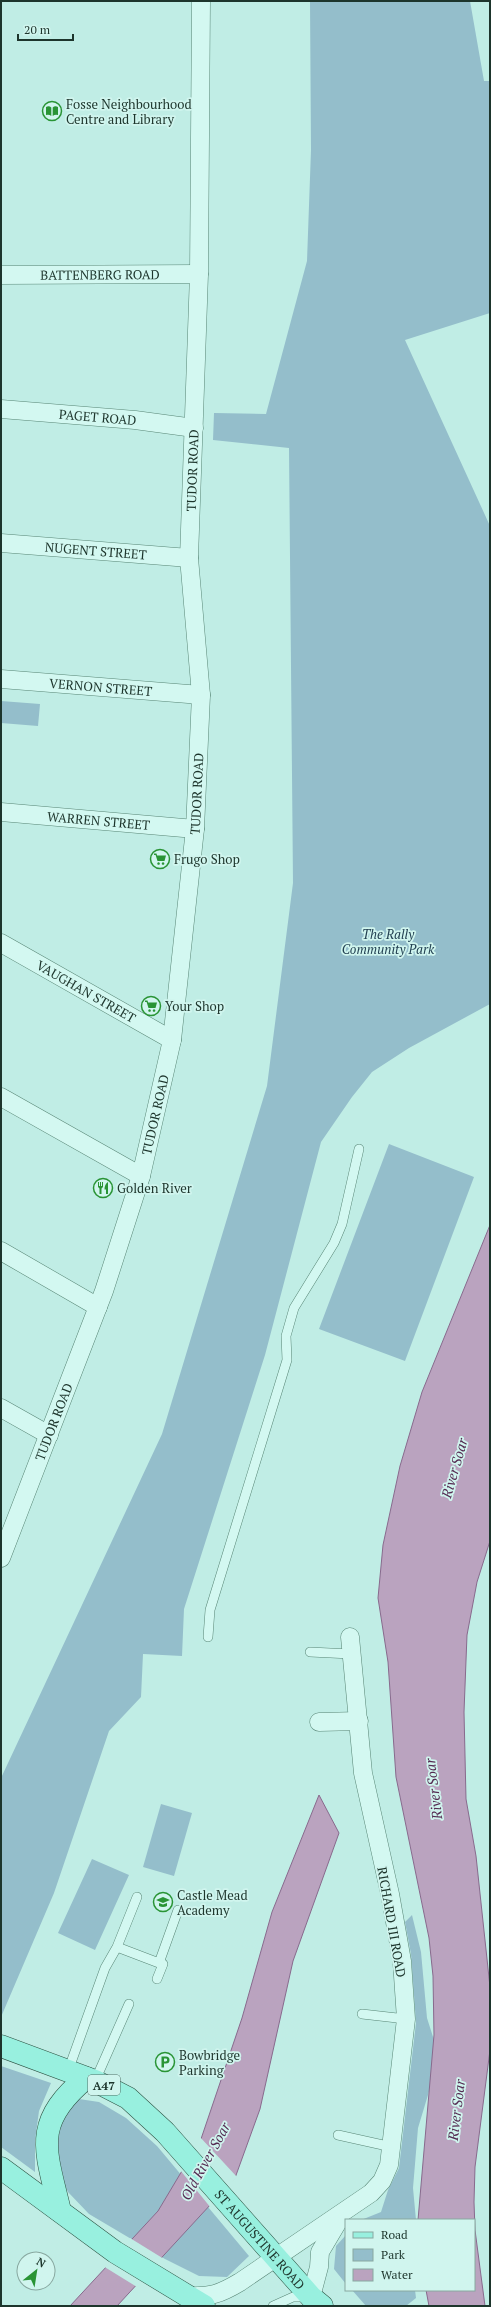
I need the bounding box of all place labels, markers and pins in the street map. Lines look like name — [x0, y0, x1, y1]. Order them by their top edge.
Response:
place label: Fosse Neighbourhood Centre and Library — [66, 95, 192, 128]
library icon: Fosse Neighbourhood Centre and Library — [41, 100, 63, 122]
supermarket icon: Frugo Shop — [149, 848, 171, 870]
place label: Frugo Shop — [174, 850, 240, 868]
supermarket icon: Your Shop — [140, 995, 162, 1017]
place label: Your Shop — [165, 997, 224, 1015]
restaurant icon: Golden River — [92, 1177, 114, 1199]
place label: Golden River — [117, 1179, 192, 1197]
place label: Castle Mead Academy — [177, 1886, 248, 1919]
school or university icon: Castle Mead Academy — [152, 1891, 174, 1913]
place label: Bowbridge Parking — [179, 2046, 240, 2079]
parking icon: Bowbridge Parking — [154, 2051, 176, 2073]

